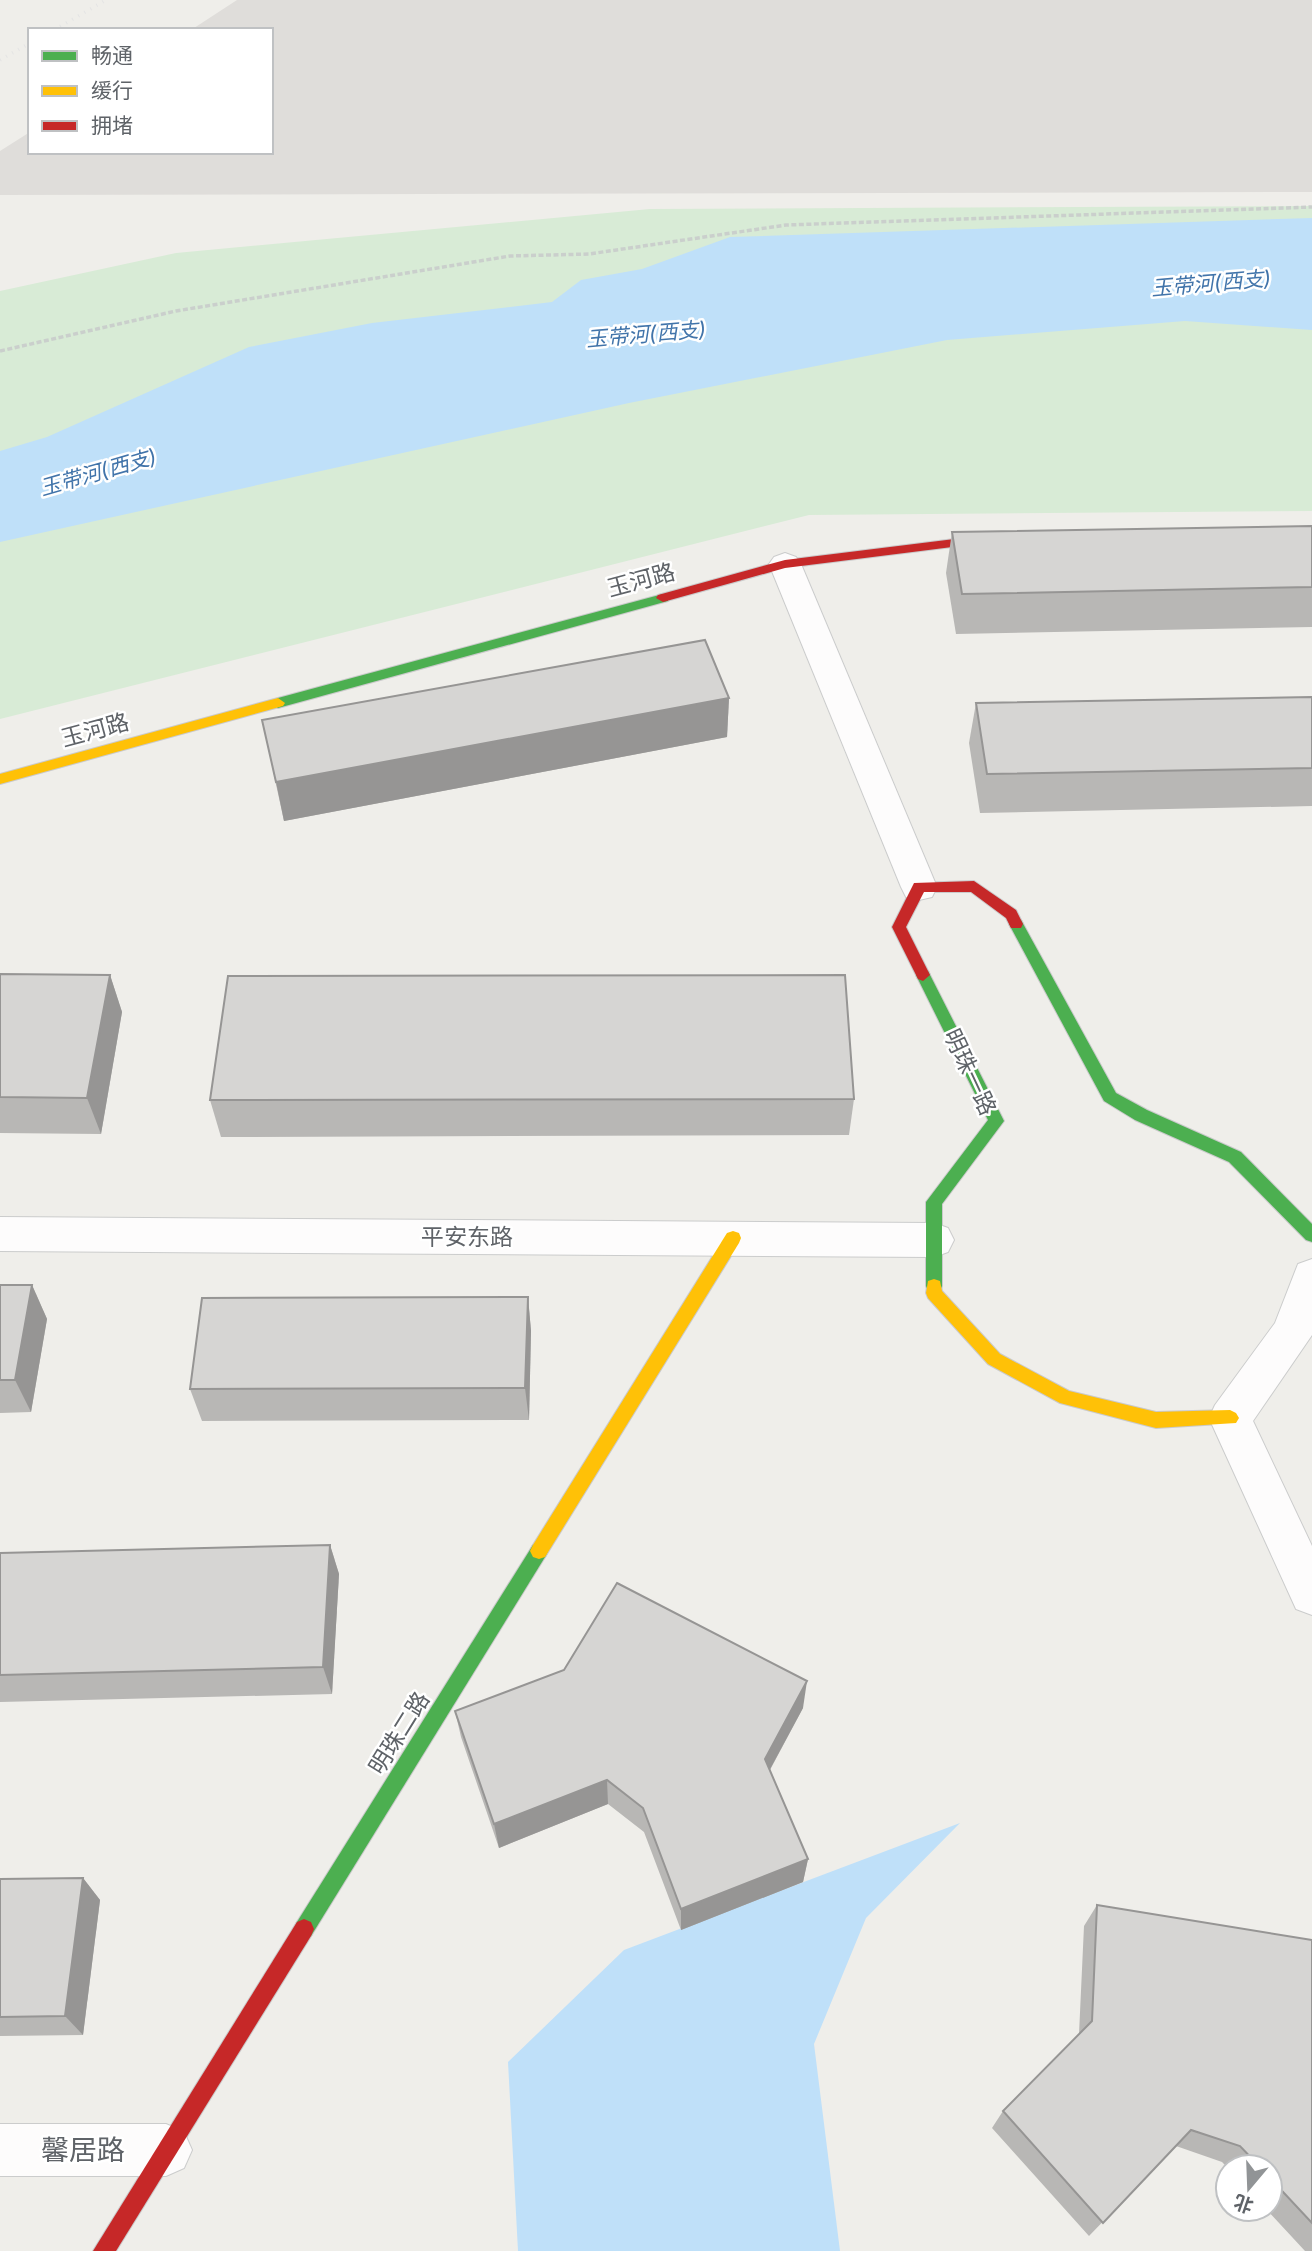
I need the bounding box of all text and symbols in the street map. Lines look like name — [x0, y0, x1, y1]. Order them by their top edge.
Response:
legend — [28, 28, 273, 154]
text: 畅通 — [91, 43, 133, 68]
text: 缓行 — [91, 78, 133, 103]
text: 拥堵 — [91, 113, 133, 138]
water label: 玉带河(西支) — [1150, 265, 1272, 301]
water label: 玉带河(西支) — [585, 316, 707, 352]
water label: 玉带河(西支) — [37, 443, 159, 501]
street label: 玉河路 — [604, 558, 678, 602]
street label: 玉河路 — [58, 708, 132, 752]
street label: 明珠一路 — [938, 1024, 1002, 1120]
street label: 平安东路 — [421, 1223, 513, 1251]
street label: 明珠二路 — [363, 1687, 435, 1779]
street label: 馨居路 — [41, 2133, 125, 2167]
north arrow — [1214, 2153, 1284, 2223]
text: 北 — [1231, 2190, 1256, 2218]

